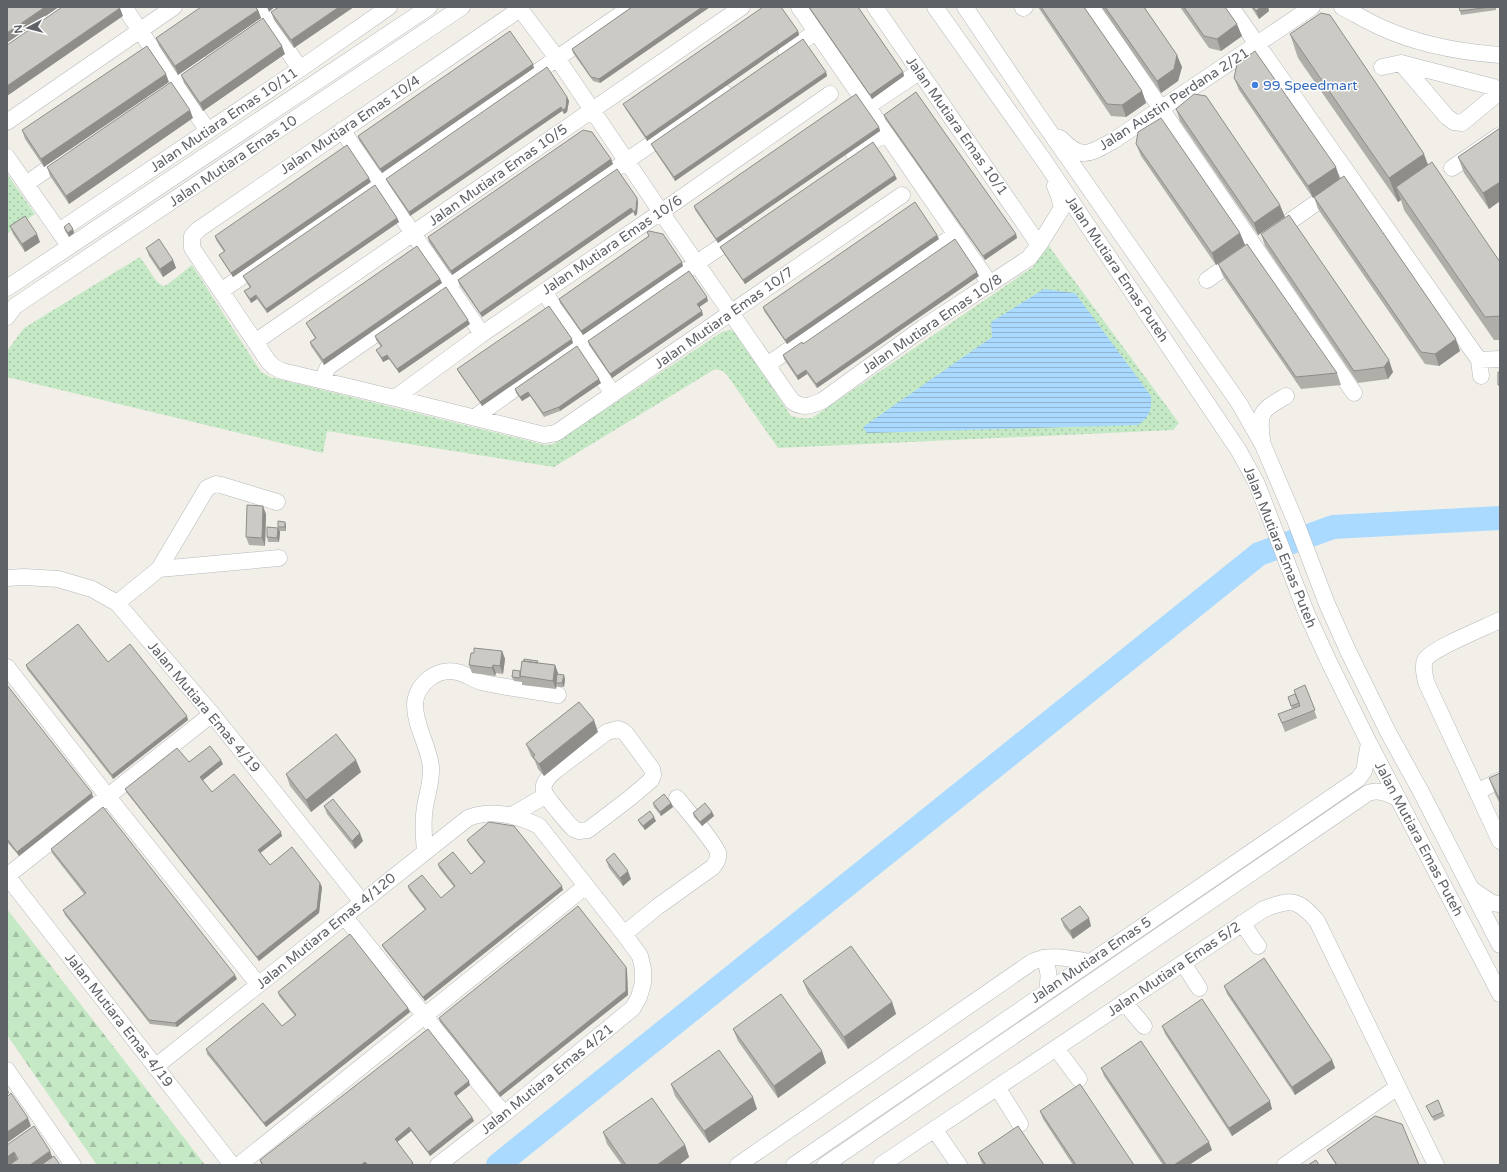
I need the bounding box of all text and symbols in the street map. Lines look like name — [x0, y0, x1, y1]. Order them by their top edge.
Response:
north arrow — [8, 8, 48, 48]
text: N — [12, 24, 26, 34]
street label: Jalan Austin Perdana 2/21 — [1096, 44, 1252, 154]
street label: Jalan Mutiara Emas 10/1 — [902, 53, 1012, 199]
street label: Jalan Mutiara Emas 10/11 — [147, 64, 301, 176]
street label: Jalan Mutiara Emas 10/4 — [277, 72, 423, 178]
place label: 99 Speedmart — [1263, 77, 1358, 94]
marker: 99 Speedmart — [1250, 80, 1260, 90]
street label: Jalan Mutiara Emas 10 — [166, 112, 300, 210]
street label: Jalan Mutiara Emas 10/5 — [425, 120, 571, 230]
street label: Jalan Mutiara Emas 10/6 — [539, 191, 686, 298]
street label: Jalan Mutiara Emas Puteh — [1062, 193, 1172, 345]
street label: Jalan Mutiara Emas 10/7 — [651, 263, 797, 373]
street label: Jalan Mutiara Emas 10/8 — [859, 271, 1006, 377]
street label: Jalan Mutiara Emas Puteh — [1240, 464, 1320, 630]
street label: Jalan Mutiara Emas 4/19 — [144, 638, 264, 776]
street label: Jalan Mutiara Emas Puteh — [1371, 759, 1467, 919]
street label: Jalan Mutiara Emas 4/120 — [253, 869, 399, 993]
street label: Jalan Mutiara Emas 5 — [1027, 913, 1155, 1007]
street label: Jalan Mutiara Emas 5/2 — [1104, 918, 1244, 1020]
street label: Jalan Mutiara Emas 4/19 — [61, 949, 177, 1091]
street label: Jalan Mutiara Emas 4/21 — [477, 1020, 617, 1138]

